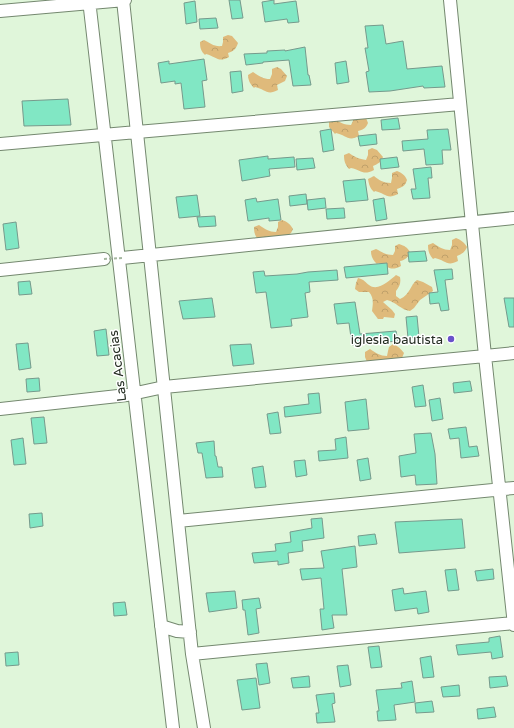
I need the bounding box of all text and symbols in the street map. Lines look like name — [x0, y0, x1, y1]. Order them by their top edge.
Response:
street label: Las Acacias — [106, 329, 130, 403]
place label: iglesia bautista — [351, 332, 443, 348]
marker: iglesia bautista — [446, 334, 456, 344]

